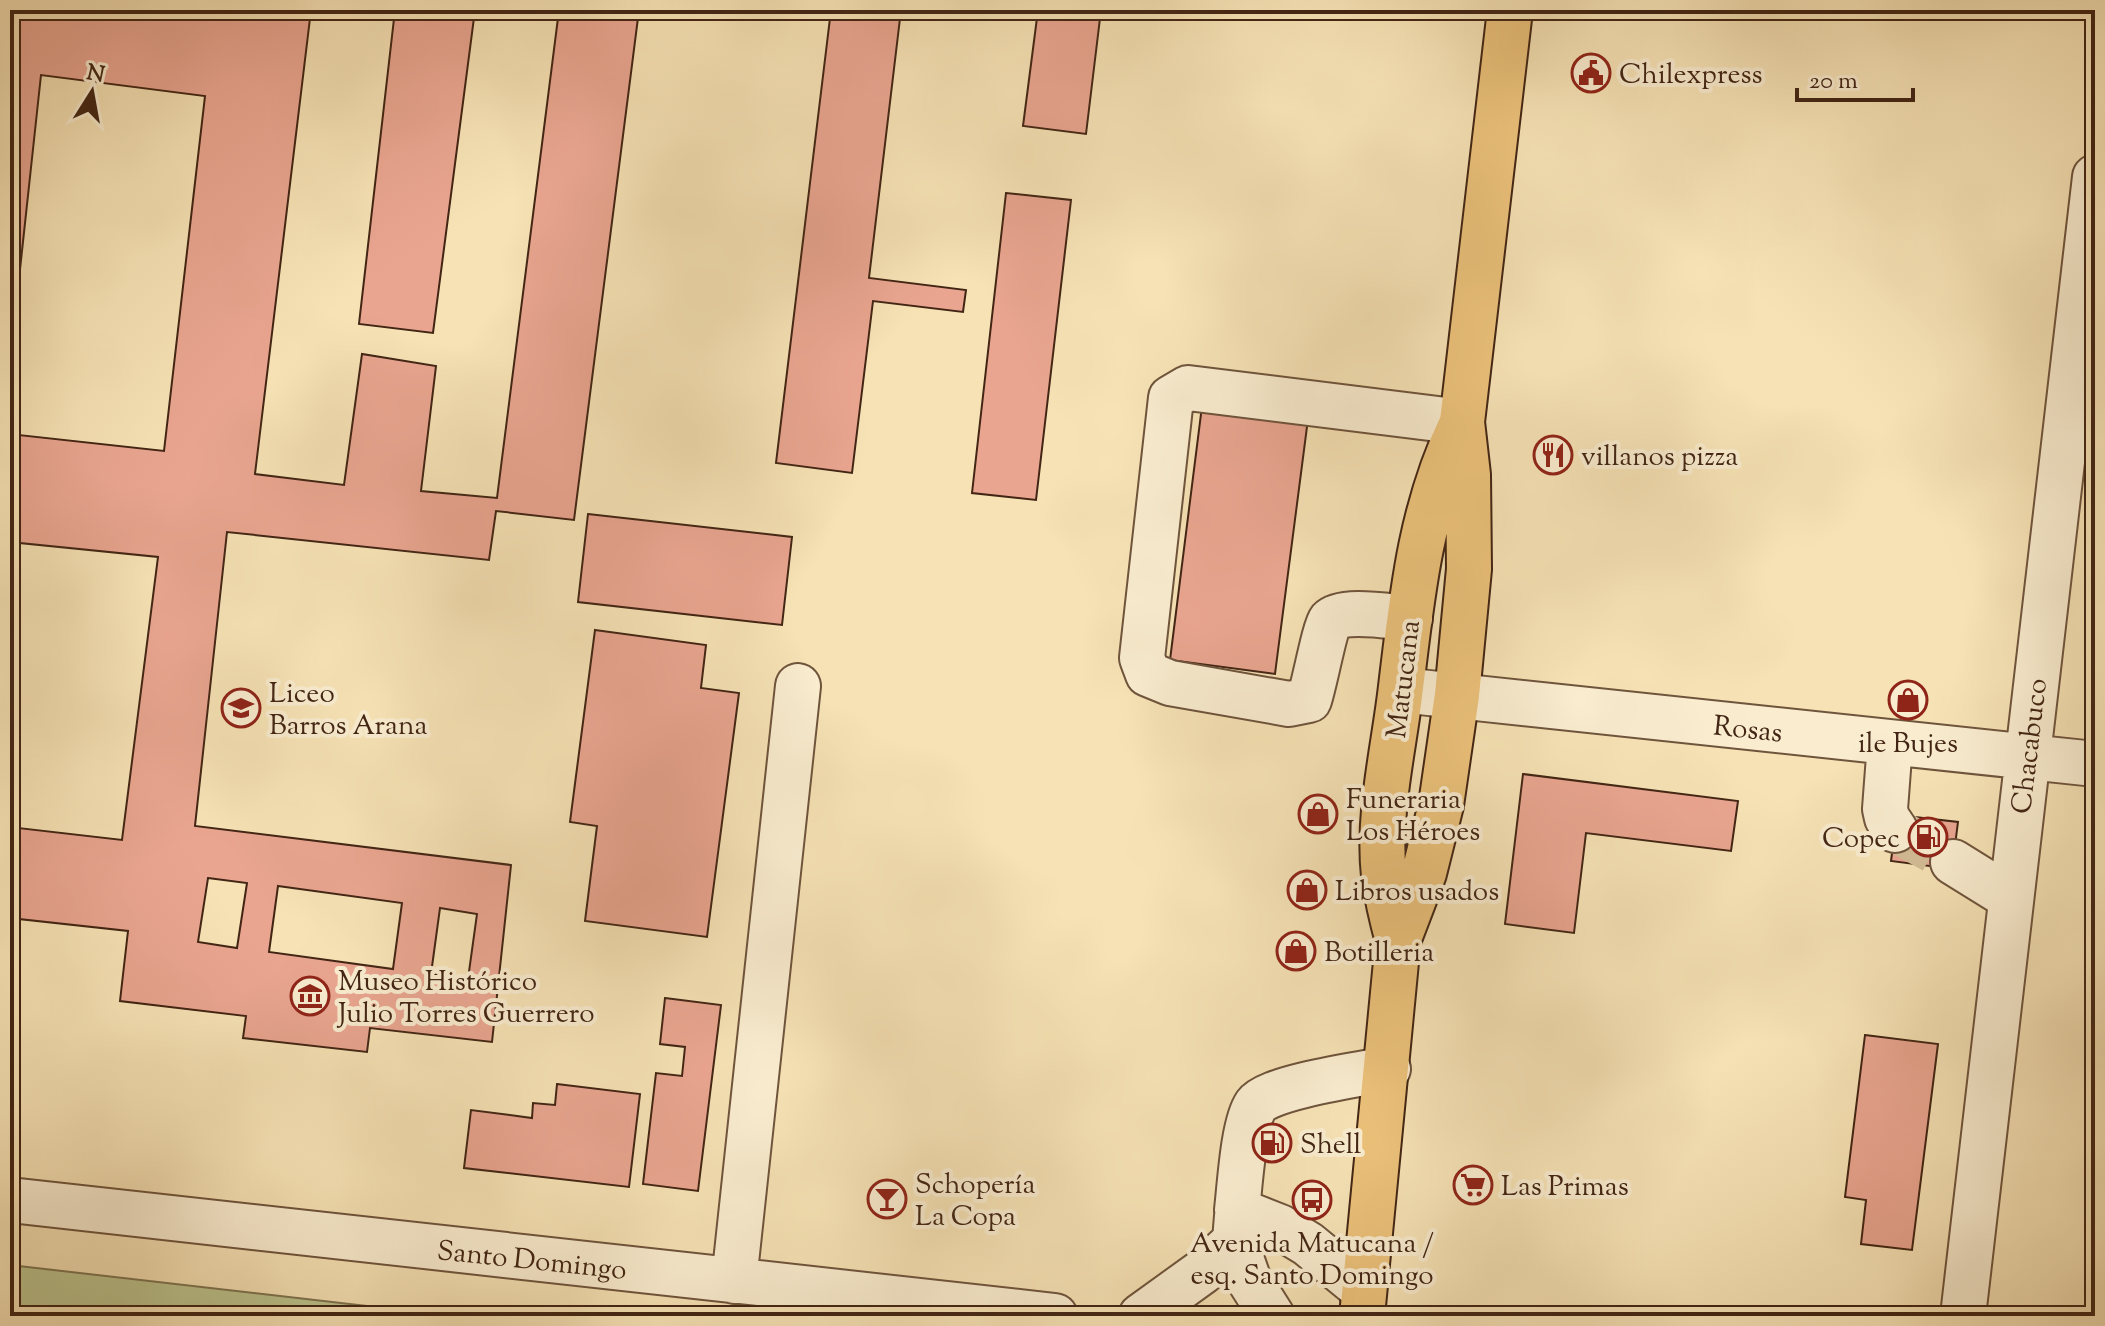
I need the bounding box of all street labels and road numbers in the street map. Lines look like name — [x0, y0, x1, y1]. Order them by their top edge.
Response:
street label: Matucana — [1378, 618, 1432, 741]
street label: Chacabuco — [2003, 676, 2059, 816]
street label: Rosas — [1711, 707, 1784, 755]
street label: Santo Domingo — [435, 1232, 628, 1292]

